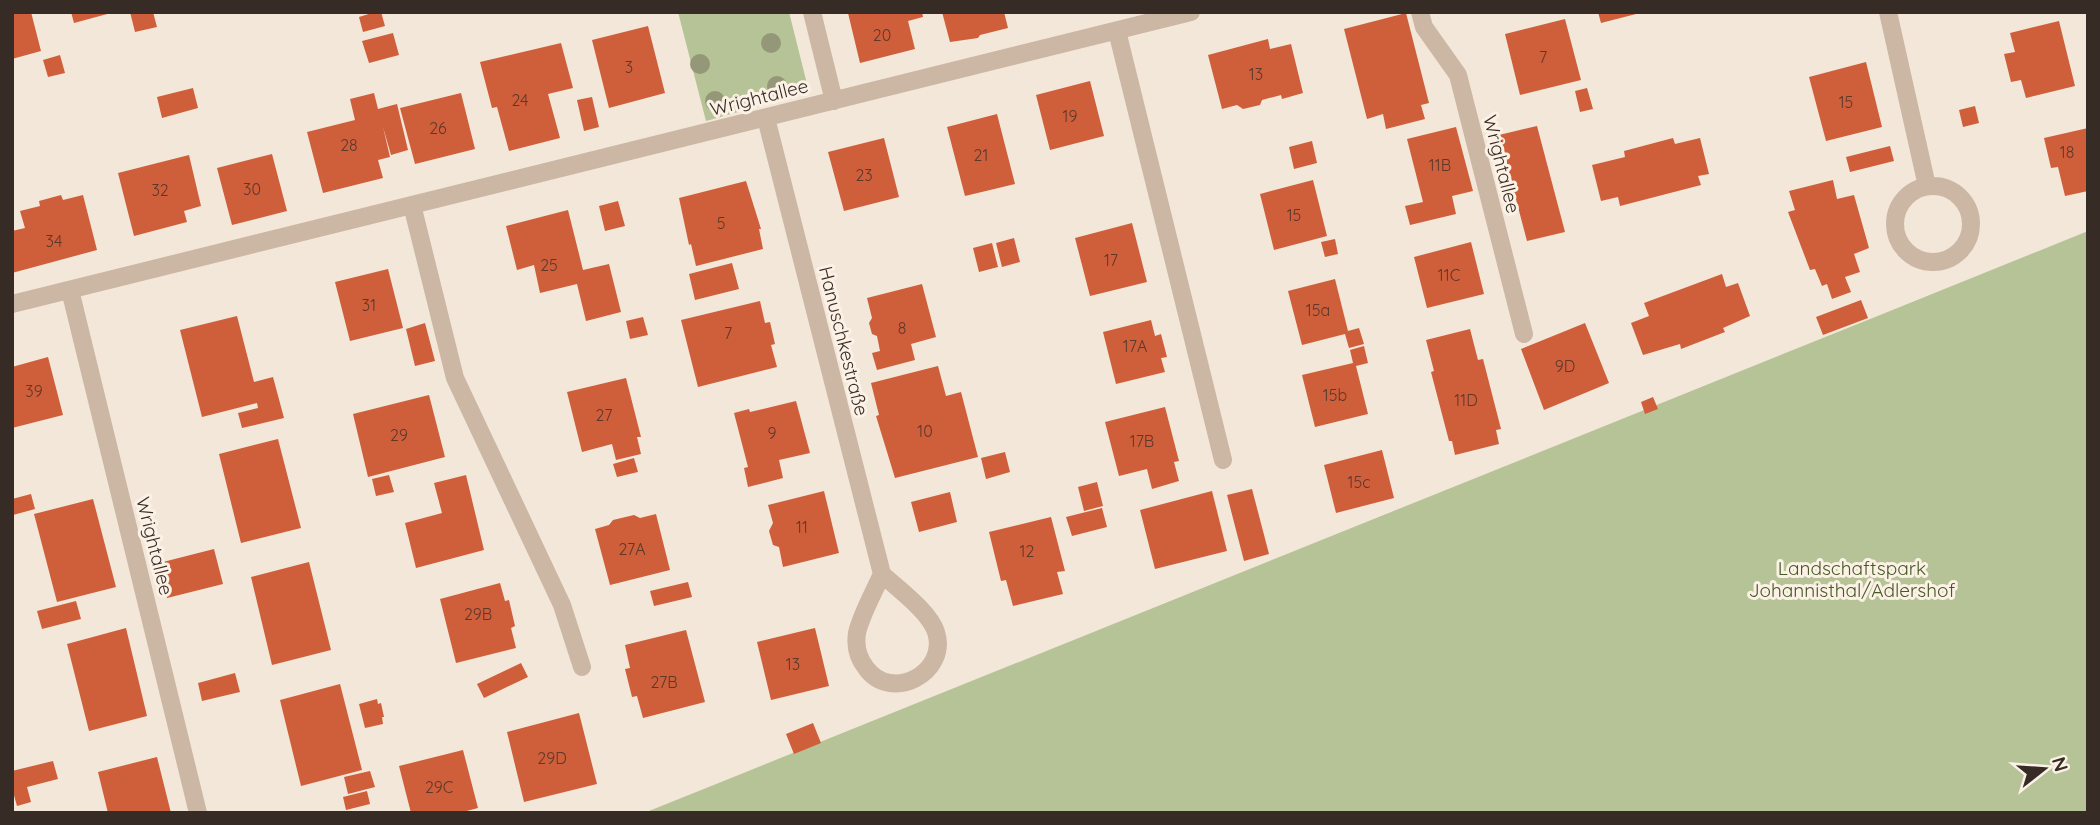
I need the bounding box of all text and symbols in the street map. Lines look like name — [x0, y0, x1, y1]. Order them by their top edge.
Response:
house number: 20 — [873, 25, 891, 45]
house number: 7 — [1539, 47, 1547, 67]
house number: 3 — [625, 57, 633, 77]
house number: 13 — [1249, 64, 1263, 84]
street label: Wrightallee — [707, 73, 811, 121]
house number: 24 — [511, 90, 529, 110]
house number: 15 — [1839, 92, 1853, 112]
house number: 19 — [1063, 106, 1077, 126]
street label: Wrightallee — [1478, 112, 1526, 216]
house number: 26 — [429, 118, 447, 138]
house number: 28 — [340, 135, 358, 155]
house number: 18 — [2060, 142, 2074, 162]
house number: 21 — [974, 145, 988, 165]
house number: 11B — [1429, 155, 1451, 175]
house number: 23 — [855, 165, 873, 185]
house number: 30 — [243, 179, 261, 199]
house number: 32 — [151, 180, 169, 200]
house number: 15 — [1287, 205, 1301, 225]
house number: 5 — [717, 213, 725, 233]
house number: 34 — [46, 231, 62, 251]
house number: 17 — [1104, 250, 1118, 270]
house number: 25 — [540, 255, 558, 275]
street label: Hanuschkestraße — [814, 264, 874, 418]
house number: 11C — [1438, 265, 1460, 285]
house number: 31 — [362, 295, 376, 315]
house number: 15a — [1306, 300, 1330, 320]
house number: 8 — [898, 318, 906, 338]
house number: 7 — [724, 323, 732, 343]
house number: 17A — [1123, 336, 1147, 356]
house number: 9D — [1555, 356, 1575, 376]
house number: 39 — [25, 381, 43, 401]
house number: 15b — [1323, 385, 1347, 405]
house number: 11D — [1454, 390, 1478, 410]
house number: 27 — [596, 405, 612, 425]
house number: 10 — [917, 421, 933, 441]
house number: 9 — [768, 423, 777, 443]
house number: 29 — [390, 425, 408, 445]
house number: 17B — [1130, 431, 1154, 451]
house number: 15c — [1348, 472, 1370, 492]
street label: Wrightallee — [131, 494, 179, 598]
house number: 11 — [796, 517, 808, 537]
house number: 27A — [618, 539, 646, 559]
house number: 12 — [1020, 541, 1035, 561]
park label: Landschaftspark Johannisthal/Adlershof — [1749, 556, 1955, 602]
house number: 29B — [464, 604, 492, 624]
house number: 13 — [786, 654, 800, 674]
house number: 27B — [650, 672, 678, 692]
north arrow — [2009, 734, 2079, 804]
house number: 29D — [537, 748, 567, 768]
text: N — [2047, 754, 2074, 774]
house number: 29C — [425, 777, 453, 797]

